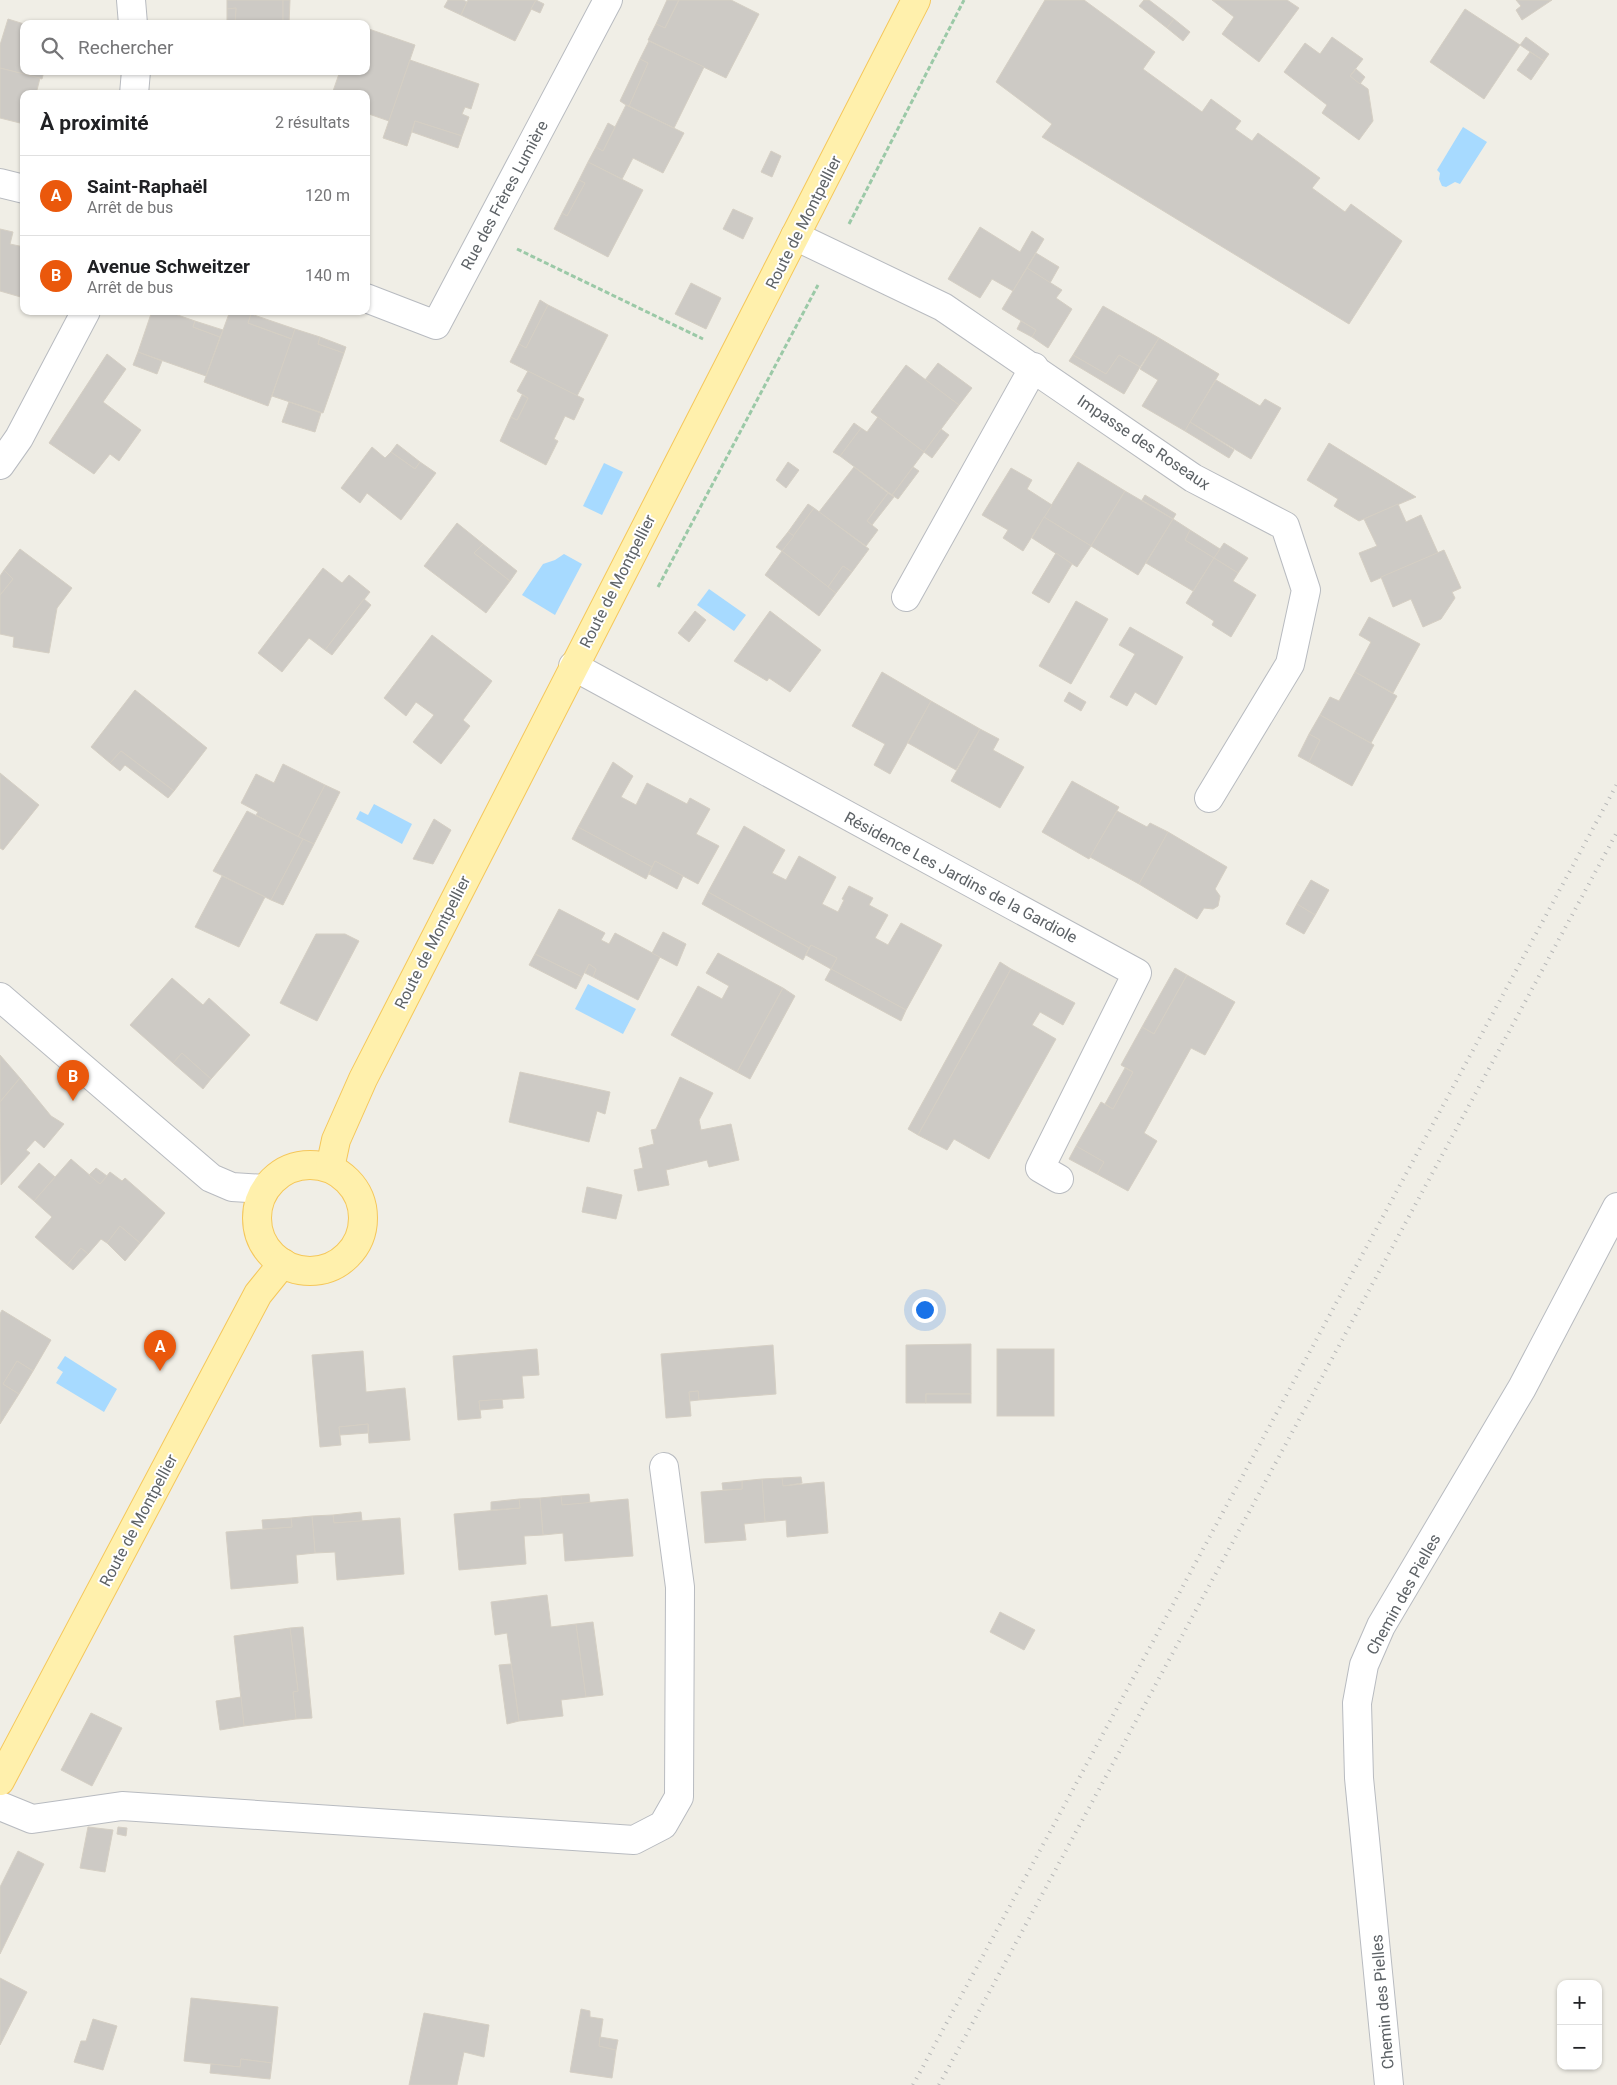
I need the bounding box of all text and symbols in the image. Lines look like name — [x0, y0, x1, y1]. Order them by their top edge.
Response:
search box — [20, 20, 370, 75]
icon: search — [38, 34, 66, 62]
text: Rechercher — [78, 36, 173, 59]
text: À proximité — [40, 111, 149, 135]
text: 2 résultats — [275, 113, 350, 132]
street label: Rue des Frères Lumière — [457, 117, 552, 273]
street label: Route de Montpellier — [762, 152, 846, 292]
text: Saint-Raphaël — [87, 175, 208, 198]
text: A — [51, 186, 61, 205]
text: 120 m — [305, 186, 350, 205]
text: Arrêt de bus — [87, 198, 173, 217]
text: Avenue Schweitzer — [87, 255, 250, 278]
text: B — [51, 266, 61, 285]
text: 140 m — [305, 266, 350, 285]
text: Arrêt de bus — [87, 278, 173, 297]
street label: Impasse des Roseaux — [1074, 391, 1214, 494]
street label: Route de Montpellier — [576, 511, 660, 651]
street label: Résidence Les Jardins de la Gardiole — [841, 808, 1080, 947]
street label: Route de Montpellier — [391, 872, 475, 1012]
pin: B — [57, 1060, 89, 1101]
your location — [912, 1297, 938, 1323]
pin: A — [144, 1330, 176, 1371]
street label: Route de Montpellier — [96, 1450, 182, 1590]
street label: Chemin des Pielles — [1362, 1531, 1445, 1658]
street label: Chemin des Pielles — [1367, 1934, 1398, 2070]
map controls — [1557, 1980, 1602, 2070]
button: + — [1557, 1980, 1602, 2025]
button: − — [1557, 2025, 1602, 2070]

